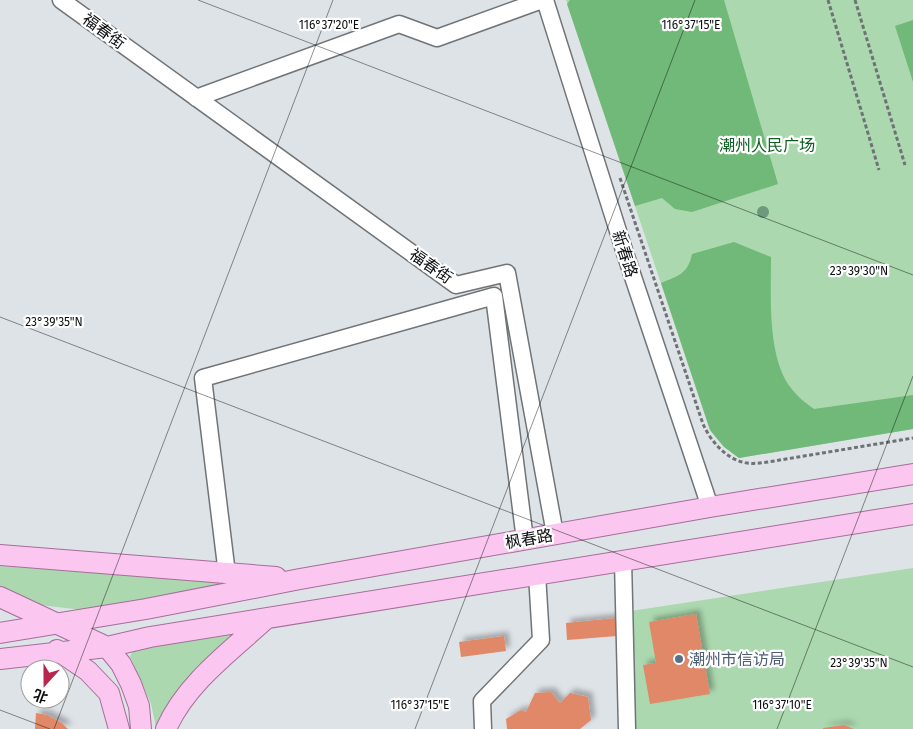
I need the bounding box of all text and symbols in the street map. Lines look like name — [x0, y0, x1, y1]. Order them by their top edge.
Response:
street label: 福春街 — [79, 9, 129, 53]
text: 116°37'20"E — [299, 18, 359, 32]
text: 116°37'15"E — [662, 18, 720, 32]
park label: 潮州人民广场 — [719, 136, 815, 155]
street label: 新春路 — [609, 228, 641, 280]
street label: 福春街 — [406, 244, 456, 288]
text: 23°39'30"N — [830, 264, 888, 278]
text: 23°39'35"N — [25, 315, 83, 329]
street label: 枫春路 — [504, 525, 554, 553]
place label: 潮州市信访局 — [689, 650, 785, 669]
marker: 潮州市信访局 — [673, 653, 685, 665]
text: 23°39'35"N — [830, 656, 888, 670]
north arrow — [20, 659, 70, 709]
text: 北 — [31, 685, 50, 706]
text: 116°37'15"E — [391, 698, 449, 712]
text: 116°37'10"E — [752, 698, 812, 712]

